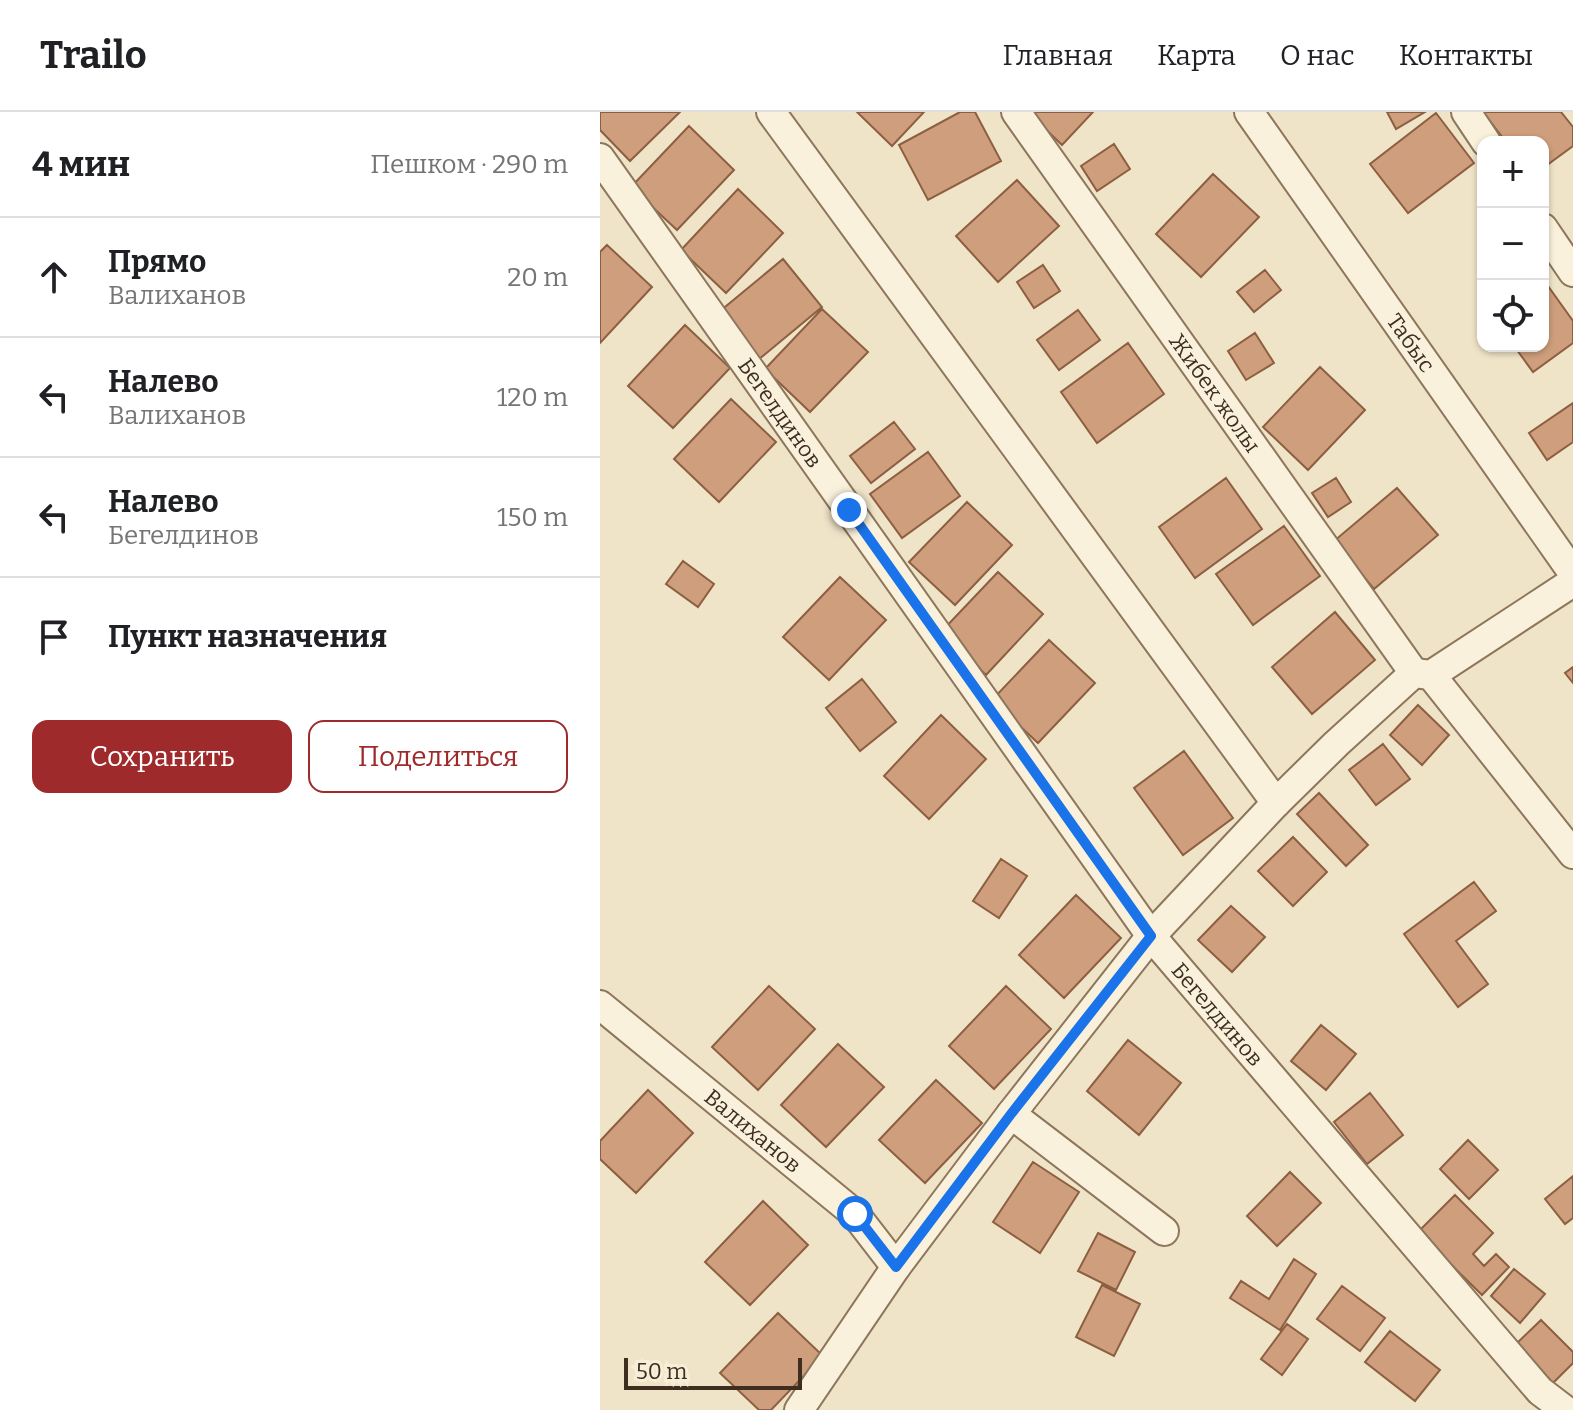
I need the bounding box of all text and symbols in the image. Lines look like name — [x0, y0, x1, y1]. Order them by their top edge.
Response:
text: Trailo — [40, 32, 147, 78]
text: Главная — [1003, 39, 1113, 72]
text: Карта — [1157, 39, 1236, 72]
text: О нас — [1280, 39, 1355, 72]
text: Контакты — [1399, 39, 1533, 72]
map controls — [1477, 136, 1549, 352]
button: + — [1477, 136, 1549, 208]
text: 4 мин — [32, 144, 130, 185]
text: Пешком · 290 m — [370, 149, 568, 180]
button: − — [1477, 208, 1549, 280]
text: Прямо — [108, 244, 206, 280]
icon: ahead — [32, 255, 76, 299]
text: 20 m — [507, 262, 568, 293]
text: Валиханов — [108, 280, 246, 311]
button: locate — [1477, 280, 1549, 352]
street label: Табыс — [1381, 308, 1441, 378]
street label: Жибек жолы — [1163, 328, 1266, 458]
street label: Бегелдинов — [732, 353, 828, 473]
text: Налево — [108, 364, 219, 400]
icon: left — [32, 375, 76, 419]
text: 120 m — [497, 382, 568, 413]
text: Валиханов — [108, 400, 246, 431]
text: Налево — [108, 484, 219, 520]
route end — [831, 492, 867, 528]
icon: left — [32, 495, 76, 539]
text: 150 m — [497, 502, 568, 533]
text: Бегелдинов — [108, 520, 259, 551]
icon: arrive — [32, 615, 76, 659]
text: Пункт назначения — [108, 619, 387, 655]
button: Сохранить — [32, 720, 292, 793]
button: Поделиться — [308, 720, 568, 793]
street label: Бегелдинов — [1166, 957, 1269, 1072]
street label: Валиханов — [699, 1083, 807, 1178]
route start — [837, 1196, 873, 1232]
scale bar — [624, 1354, 802, 1390]
text: 50 m — [636, 1358, 687, 1385]

